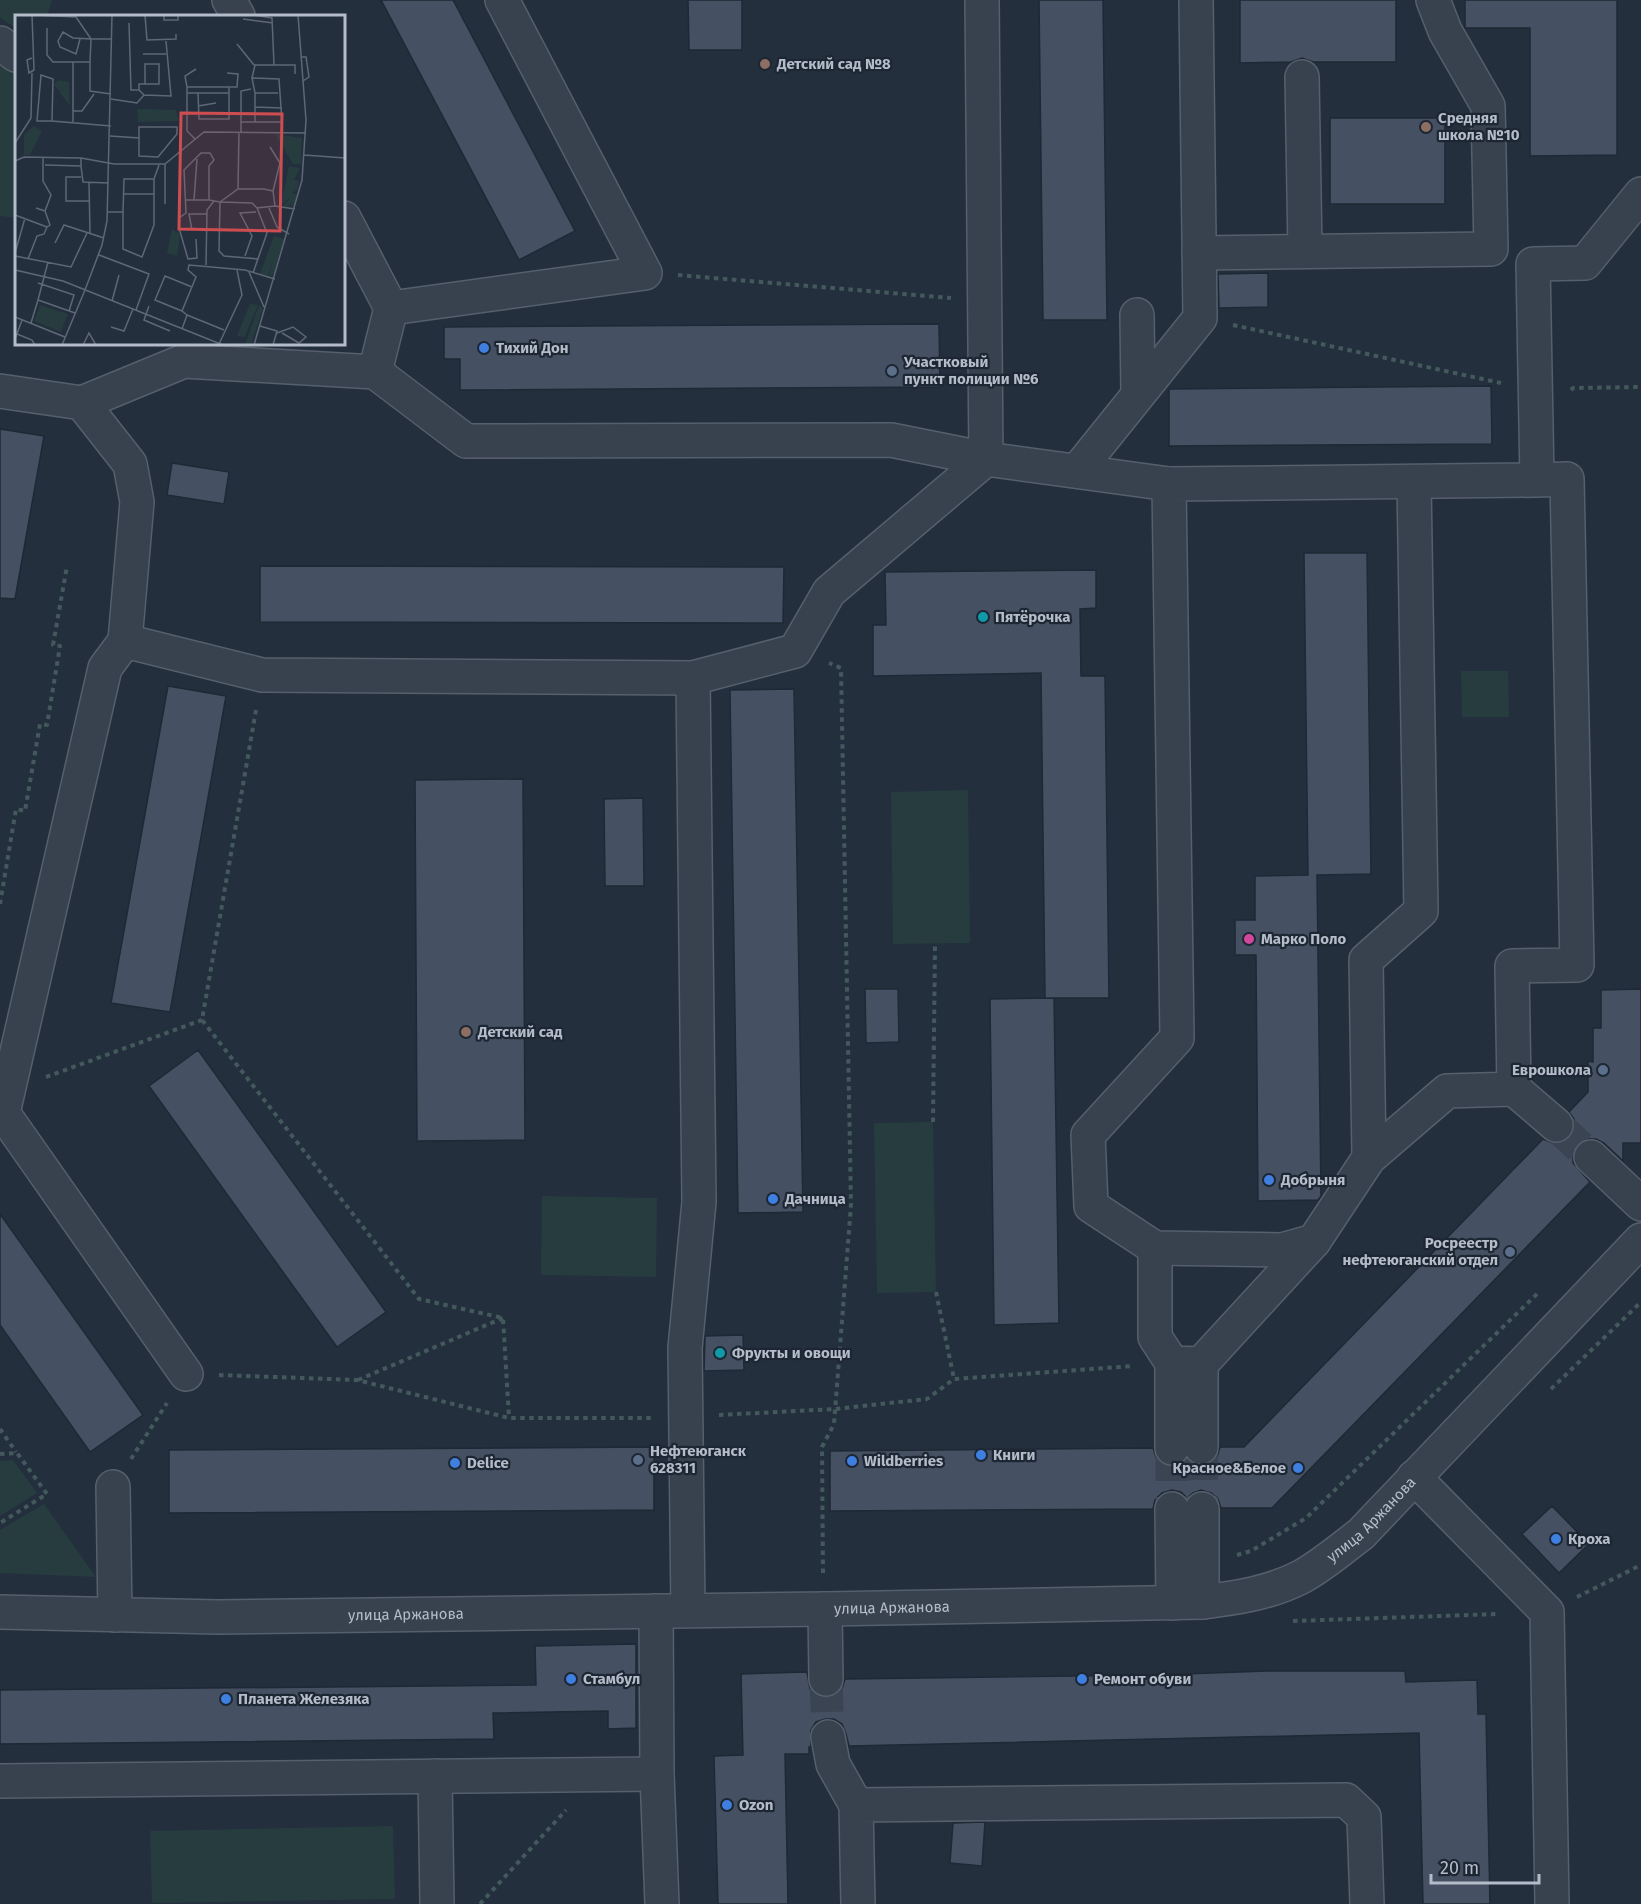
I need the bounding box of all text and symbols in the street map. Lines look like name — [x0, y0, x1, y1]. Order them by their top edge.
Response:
inset map — [15, 15, 345, 345]
place label: Детский сад №8 — [776, 55, 891, 73]
marker: Детский сад №8 — [758, 57, 772, 71]
place label: Средняя школа №10 — [1438, 109, 1520, 144]
marker: Средняя школа №10 — [1419, 120, 1433, 134]
place label: Тихий Дон — [496, 339, 568, 357]
marker: Тихий Дон — [477, 341, 491, 355]
place label: Участковый пункт полиции №6 — [903, 353, 1039, 388]
marker: Участковый пункт полиции №6 — [885, 364, 899, 378]
place label: Пятёрочка — [995, 608, 1071, 626]
marker: Пятёрочка — [976, 610, 990, 624]
place label: Марко Поло — [1261, 930, 1346, 948]
marker: Марко Поло — [1242, 932, 1256, 946]
place label: Детский сад — [477, 1023, 563, 1041]
marker: Детский сад — [459, 1025, 473, 1039]
place label: Еврошкола — [1512, 1061, 1591, 1079]
marker: Еврошкола — [1596, 1063, 1610, 1077]
place label: Добрыня — [1280, 1171, 1345, 1189]
marker: Добрыня — [1262, 1173, 1276, 1187]
place label: Дачница — [784, 1190, 846, 1208]
marker: Дачница — [766, 1192, 780, 1206]
place label: Росреестр нефтеюганский отдел — [1342, 1234, 1498, 1269]
marker: Росреестр нефтеюганский отдел — [1503, 1245, 1517, 1259]
place label: Фрукты и овощи — [732, 1344, 851, 1362]
marker: Фрукты и овощи — [713, 1346, 727, 1360]
place label: Нефтеюганск 628311 — [650, 1442, 747, 1477]
place label: Книги — [993, 1446, 1035, 1464]
marker: Книги — [974, 1448, 988, 1462]
place label: Wildberries — [864, 1452, 943, 1470]
marker: Нефтеюганск 628311 — [631, 1453, 645, 1467]
place label: Delice — [467, 1454, 509, 1472]
marker: Wildberries — [845, 1454, 859, 1468]
marker: Delice — [448, 1456, 462, 1470]
place label: Красное&Белое — [1173, 1459, 1286, 1477]
marker: Красное&Белое — [1291, 1461, 1305, 1475]
street label: улица Аржанова — [1323, 1473, 1419, 1566]
place label: Кроха — [1568, 1530, 1611, 1548]
marker: Кроха — [1549, 1532, 1563, 1546]
street label: улица Аржанова — [834, 1598, 950, 1618]
street label: улица Аржанова — [348, 1605, 464, 1624]
place label: Стамбул — [583, 1670, 640, 1688]
place label: Ремонт обуви — [1094, 1670, 1191, 1688]
marker: Стамбул — [564, 1672, 578, 1686]
marker: Ремонт обуви — [1075, 1672, 1089, 1686]
place label: Планета Железяка — [238, 1690, 370, 1708]
marker: Планета Железяка — [219, 1692, 233, 1706]
place label: Ozon — [739, 1796, 773, 1814]
marker: Ozon — [720, 1798, 734, 1812]
scale bar — [1431, 1847, 1539, 1885]
text: 20 m — [1440, 1857, 1479, 1879]

